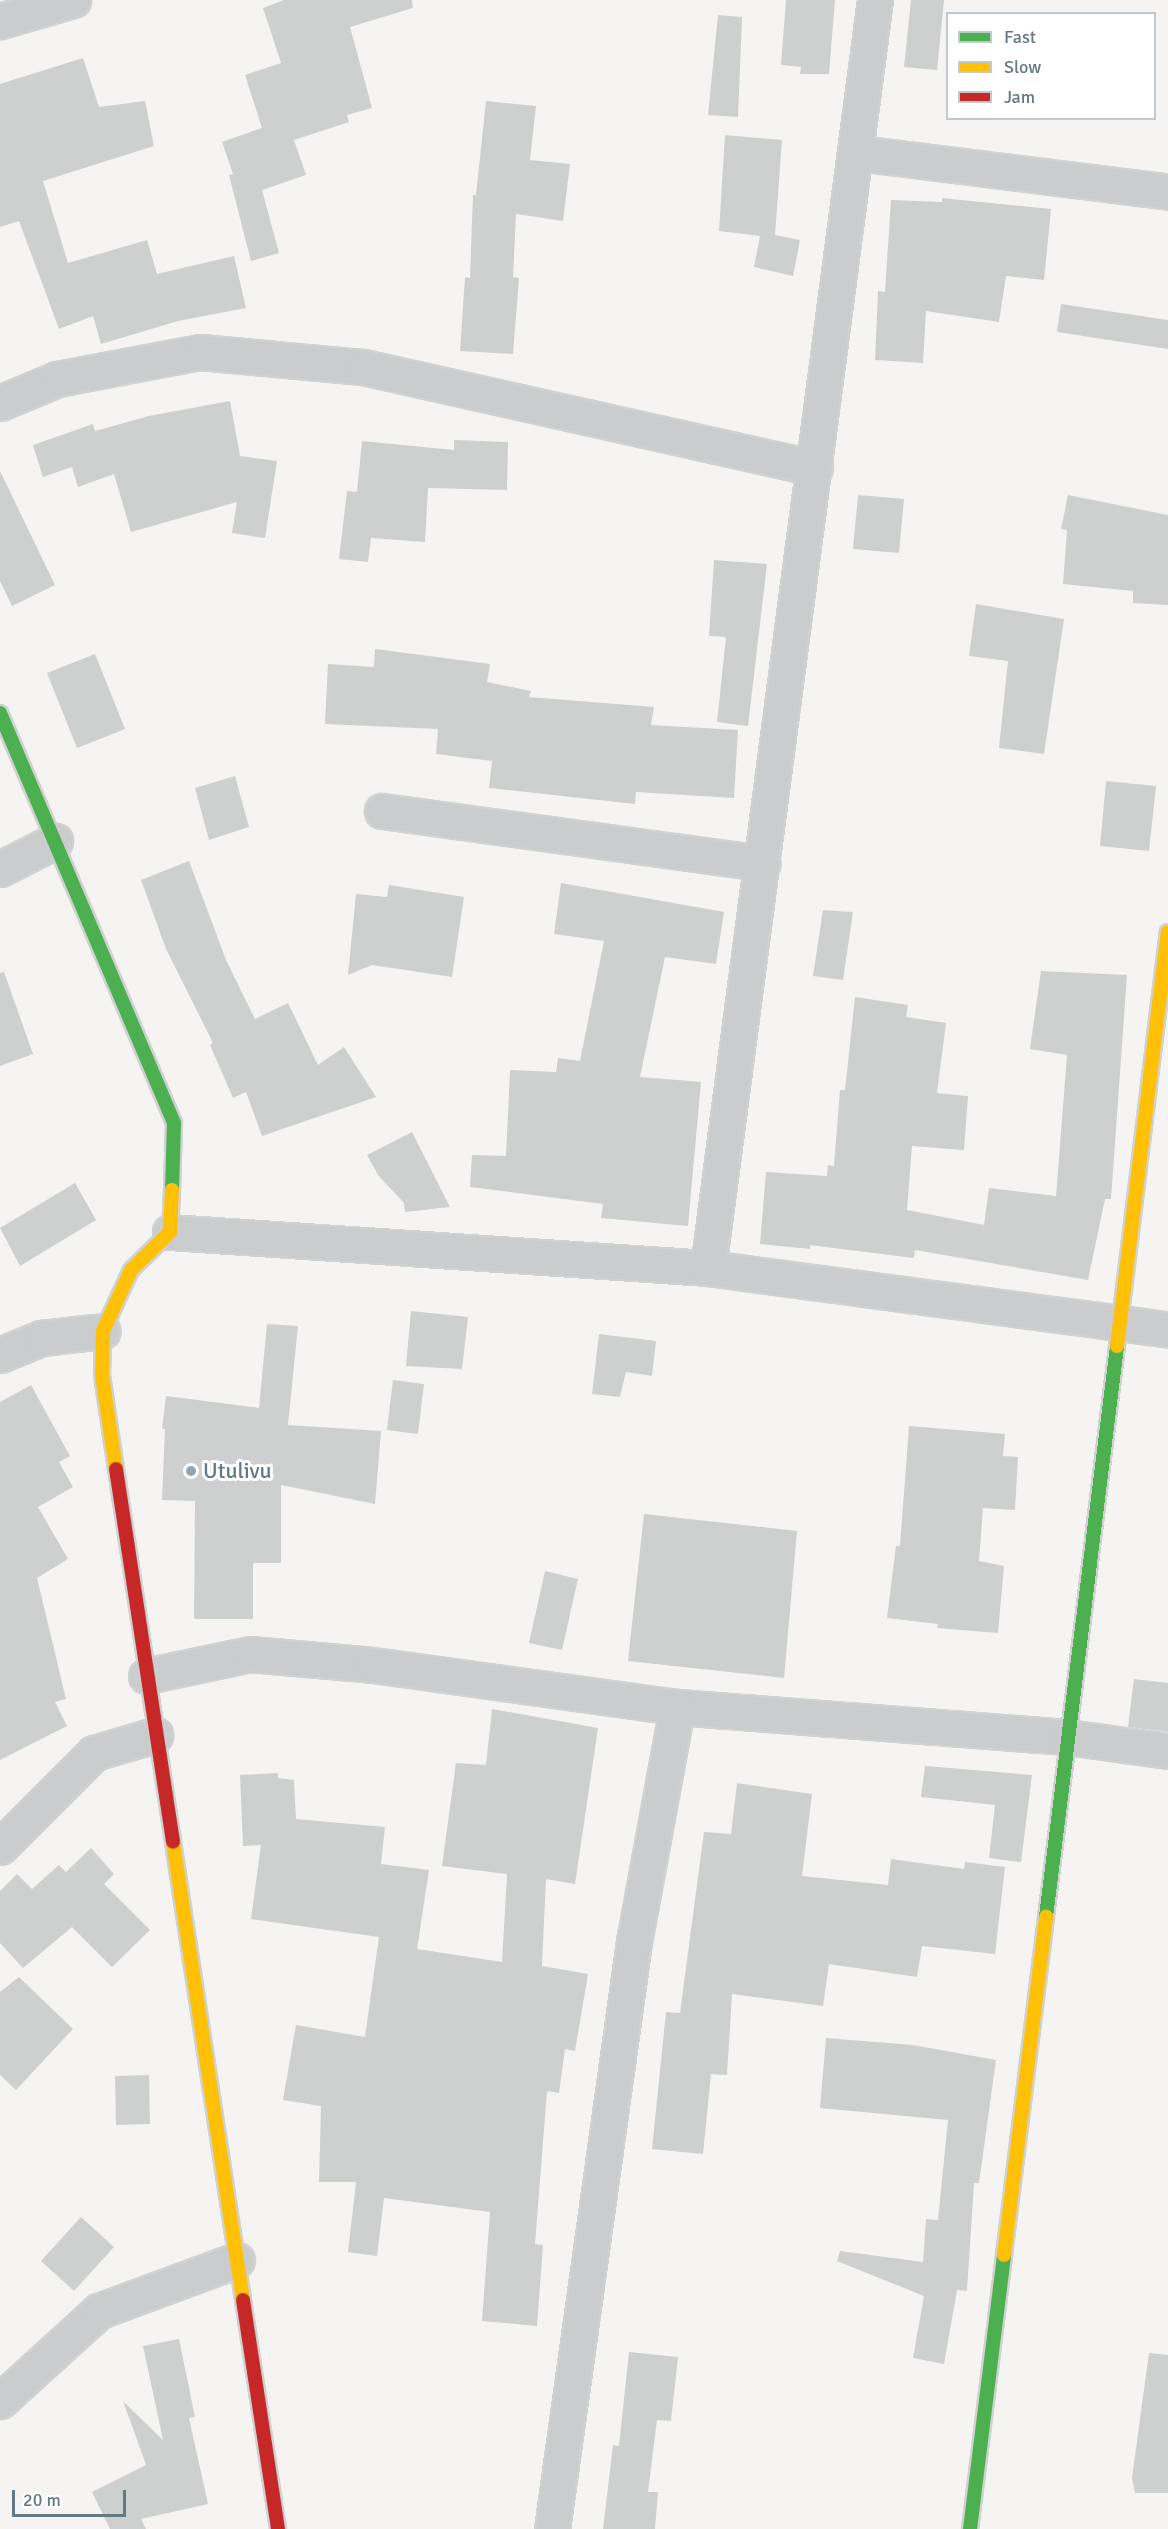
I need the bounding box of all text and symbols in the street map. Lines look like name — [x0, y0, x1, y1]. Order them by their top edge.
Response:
legend — [946, 12, 1156, 120]
text: Fast — [1004, 26, 1036, 48]
text: Slow — [1004, 56, 1041, 78]
text: Jam — [1004, 86, 1035, 108]
place label: Utulivu — [203, 1458, 272, 1484]
marker: Utulivu — [184, 1464, 198, 1478]
scale bar — [15, 2478, 129, 2516]
text: 20 m — [23, 2489, 61, 2511]

